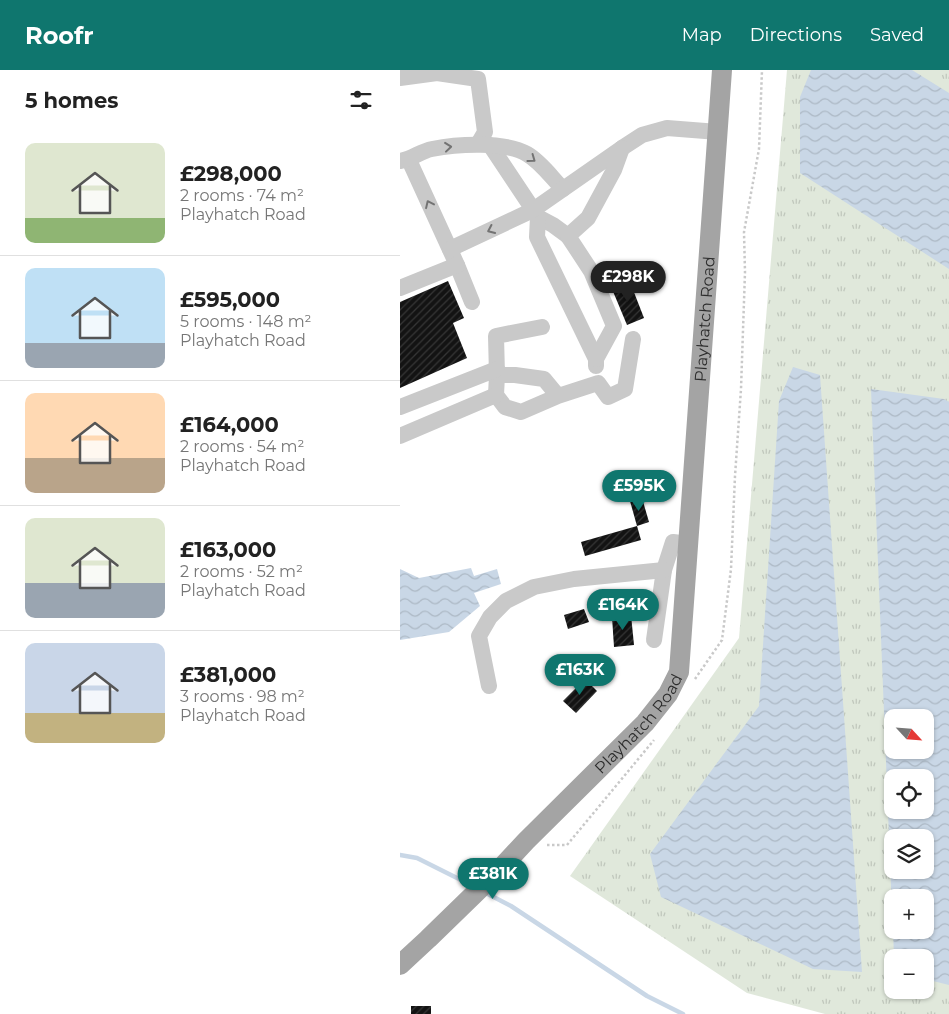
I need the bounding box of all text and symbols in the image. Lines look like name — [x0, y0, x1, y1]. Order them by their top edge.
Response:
text: Roofr — [25, 21, 94, 50]
text: Map — [682, 24, 722, 46]
text: Directions — [750, 24, 842, 46]
text: Saved — [870, 24, 924, 46]
icon: filters — [347, 86, 375, 114]
text: 5 homes — [25, 88, 118, 113]
one-way arrow — [445, 142, 453, 153]
one-way arrow — [526, 153, 535, 161]
text: £298,000 — [180, 161, 282, 186]
icon: home — [65, 163, 125, 223]
text: 2 rooms · 74 m² — [180, 186, 304, 205]
one-way arrow — [426, 201, 436, 210]
text: Playhatch Road — [180, 205, 306, 224]
one-way arrow — [487, 223, 496, 234]
street label: Playhatch Road — [691, 255, 719, 382]
pin: £298K — [593, 260, 663, 303]
text: £298K — [602, 267, 654, 286]
text: £595,000 — [180, 287, 280, 312]
icon: home — [65, 288, 125, 348]
text: 5 rooms · 148 m² — [180, 312, 312, 331]
text: Playhatch Road — [180, 331, 306, 350]
text: £164,000 — [180, 412, 279, 437]
icon: home — [65, 413, 125, 473]
text: 2 rooms · 54 m² — [180, 437, 304, 456]
text: Playhatch Road — [180, 456, 306, 475]
pin: £595K — [604, 470, 674, 512]
text: £595K — [613, 476, 665, 495]
text: £163,000 — [180, 537, 276, 562]
icon: home — [65, 538, 125, 598]
text: 2 rooms · 52 m² — [180, 562, 303, 581]
text: Playhatch Road — [180, 581, 306, 600]
pin: £164K — [588, 588, 658, 631]
text: £164K — [598, 595, 648, 614]
pin: £163K — [545, 654, 615, 696]
text: £163K — [556, 660, 604, 679]
text: £381,000 — [180, 662, 276, 687]
icon: home — [65, 663, 125, 723]
street label: Playhatch Road — [591, 671, 687, 778]
text: 3 rooms · 98 m² — [180, 687, 305, 706]
text: Playhatch Road — [180, 706, 306, 725]
north arrow — [884, 709, 934, 759]
map controls — [884, 709, 934, 999]
button: locate — [884, 769, 934, 819]
button: layers — [884, 829, 934, 879]
pin: £381K — [458, 858, 528, 900]
text: £381K — [469, 864, 517, 883]
button: + — [884, 889, 934, 939]
button: − — [884, 949, 934, 999]

